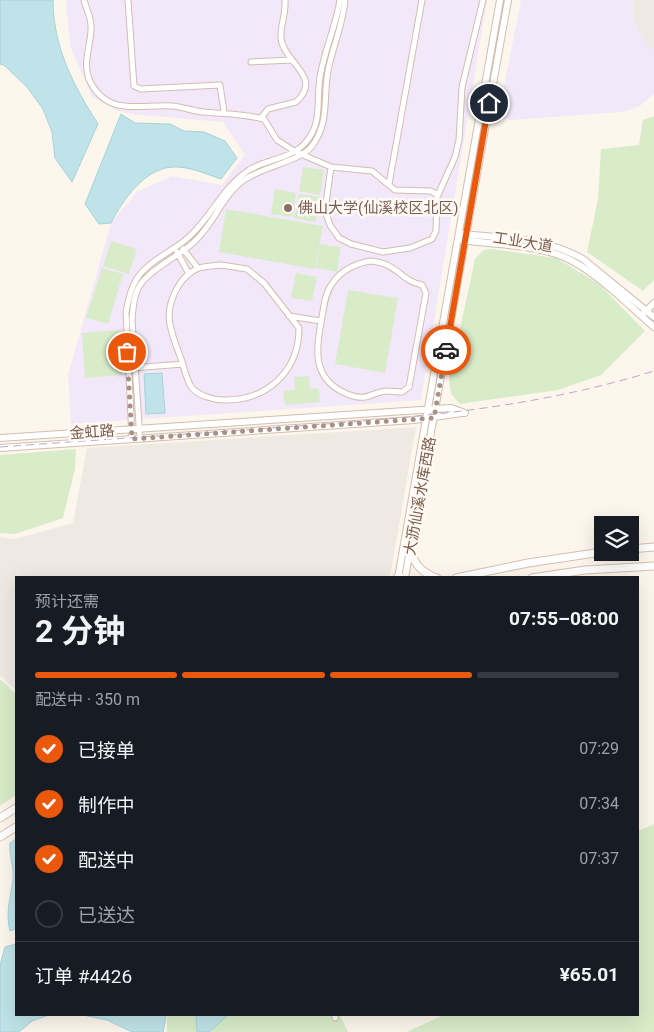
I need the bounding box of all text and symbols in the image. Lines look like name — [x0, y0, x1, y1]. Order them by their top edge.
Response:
pin — [468, 82, 510, 124]
icon: home — [475, 89, 503, 117]
place label: 佛山大学(仙溪校区北区) — [298, 199, 458, 217]
marker: 佛山大学(仙溪校区北区) — [282, 202, 294, 214]
street label: 工业大道 — [492, 228, 554, 256]
courier — [421, 325, 471, 375]
pin — [106, 331, 148, 373]
icon: car — [432, 336, 460, 364]
icon: bag — [113, 338, 141, 366]
street label: 金虹路 — [69, 421, 115, 443]
street label: 大沥仙溪水库西路 — [401, 435, 439, 557]
map controls — [594, 516, 639, 561]
button: layers — [594, 516, 639, 561]
text: 预计还需 — [35, 592, 99, 611]
text: 07:55–08:00 — [509, 607, 619, 630]
text: 2 分钟 — [35, 612, 125, 650]
text: 配送中 · 350 m — [35, 690, 140, 709]
icon: check — [35, 735, 63, 763]
text: 已接单 — [78, 739, 135, 762]
text: 07:29 — [579, 739, 619, 758]
icon: check — [35, 790, 63, 818]
text: 制作中 — [78, 794, 135, 817]
text: 07:34 — [579, 794, 619, 813]
icon: check — [35, 845, 63, 873]
text: 配送中 — [78, 849, 135, 872]
text: 07:37 — [579, 849, 619, 868]
text: 已送达 — [78, 904, 135, 927]
text: ¥65.01 — [560, 963, 619, 986]
text: 订单 #4426 — [35, 965, 132, 988]

